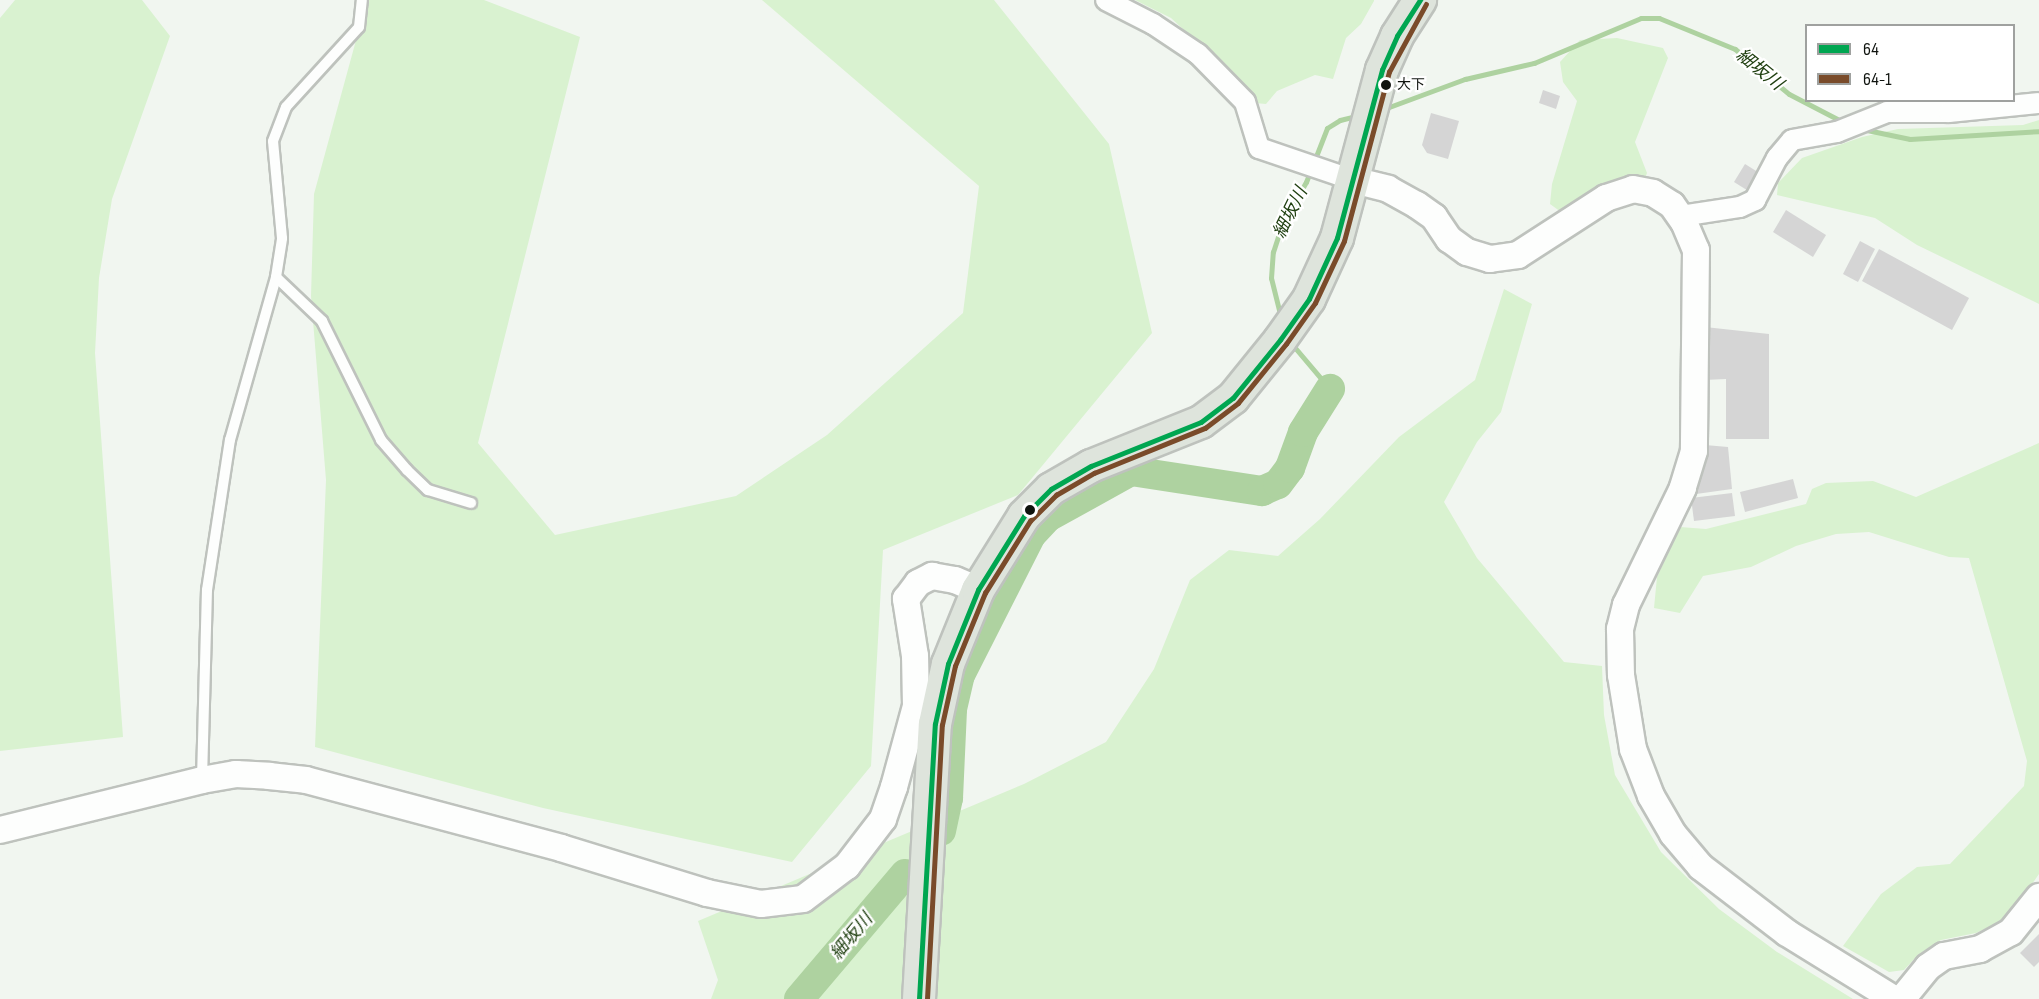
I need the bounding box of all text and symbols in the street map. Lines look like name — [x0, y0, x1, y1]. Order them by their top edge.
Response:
legend — [1805, 24, 2015, 102]
text: 64 — [1863, 39, 1879, 60]
water label: 細坂川 — [1731, 45, 1787, 95]
text: 64-1 — [1863, 69, 1892, 90]
place label: 大下 — [1397, 77, 1425, 93]
marker: 大下 — [1380, 79, 1392, 91]
water label: 細坂川 — [1269, 184, 1313, 242]
unlabelled marker — [1024, 504, 1036, 516]
water label: 細坂川 — [826, 909, 878, 965]

